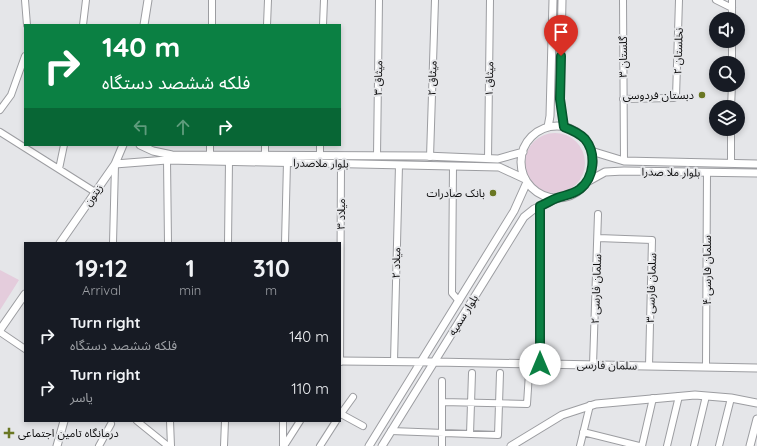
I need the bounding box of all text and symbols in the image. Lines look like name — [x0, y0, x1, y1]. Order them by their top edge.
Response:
map controls — [709, 12, 745, 136]
button: sound — [709, 12, 745, 48]
pin — [544, 15, 578, 56]
icon: arrive — [550, 21, 572, 43]
street label: نخلستان ۲ — [670, 27, 686, 75]
text: 140 m — [102, 29, 180, 64]
street label: گلستان ۳ — [616, 36, 630, 78]
icon: right — [36, 40, 88, 92]
button: search — [709, 56, 745, 92]
street label: میثاق ۳ — [371, 60, 385, 96]
street label: میثاق ۲ — [424, 60, 440, 96]
street label: میثاق ۱ — [482, 61, 496, 97]
text: فلکه ششصد دستگاه — [102, 71, 250, 94]
place label: دبستان فردوسی — [623, 88, 694, 102]
marker: دبستان فردوسی — [697, 90, 707, 100]
button: layers — [709, 100, 745, 136]
icon: left — [130, 116, 152, 138]
icon: ahead — [172, 116, 194, 138]
icon: right — [214, 116, 236, 138]
street label: بلوار ملاصدرا — [293, 156, 349, 171]
street label: بلوار ملا صدرا — [642, 164, 700, 180]
street label: زیتون — [80, 181, 106, 209]
place label: بانک صادرات — [426, 186, 485, 200]
marker: بانک صادرات — [488, 188, 498, 198]
street label: میلاد ۳ — [334, 198, 348, 230]
street label: سلمان فارسی ۴ — [700, 235, 714, 305]
street label: میلاد ۲ — [389, 247, 403, 279]
street label: سلمان فارسی ۳ — [643, 252, 659, 323]
text: 19:12 — [75, 253, 128, 283]
text: 1 — [186, 253, 195, 283]
text: 310 — [253, 253, 290, 283]
street label: سلمان فارسی ۲ — [588, 253, 604, 324]
text: Arrival — [82, 282, 121, 298]
text: min — [179, 282, 201, 298]
text: m — [265, 282, 277, 298]
street label: بلوار سمیه — [445, 292, 481, 338]
text: Turn right — [70, 313, 141, 332]
icon: right — [36, 325, 58, 347]
text: 140 m — [289, 327, 329, 346]
text: فلکه ششصد دستگاه — [70, 337, 177, 353]
position arrow — [519, 343, 561, 385]
street label: سلمان فارسی — [577, 357, 638, 373]
text: Turn right — [70, 365, 141, 384]
icon: right — [36, 377, 58, 399]
text: 110 m — [291, 379, 329, 398]
text: یاسر — [70, 389, 93, 405]
place label: درمانگاه تامین اجتماعی — [18, 426, 119, 440]
marker: درمانگاه تامین اجتماعی — [3, 427, 15, 439]

